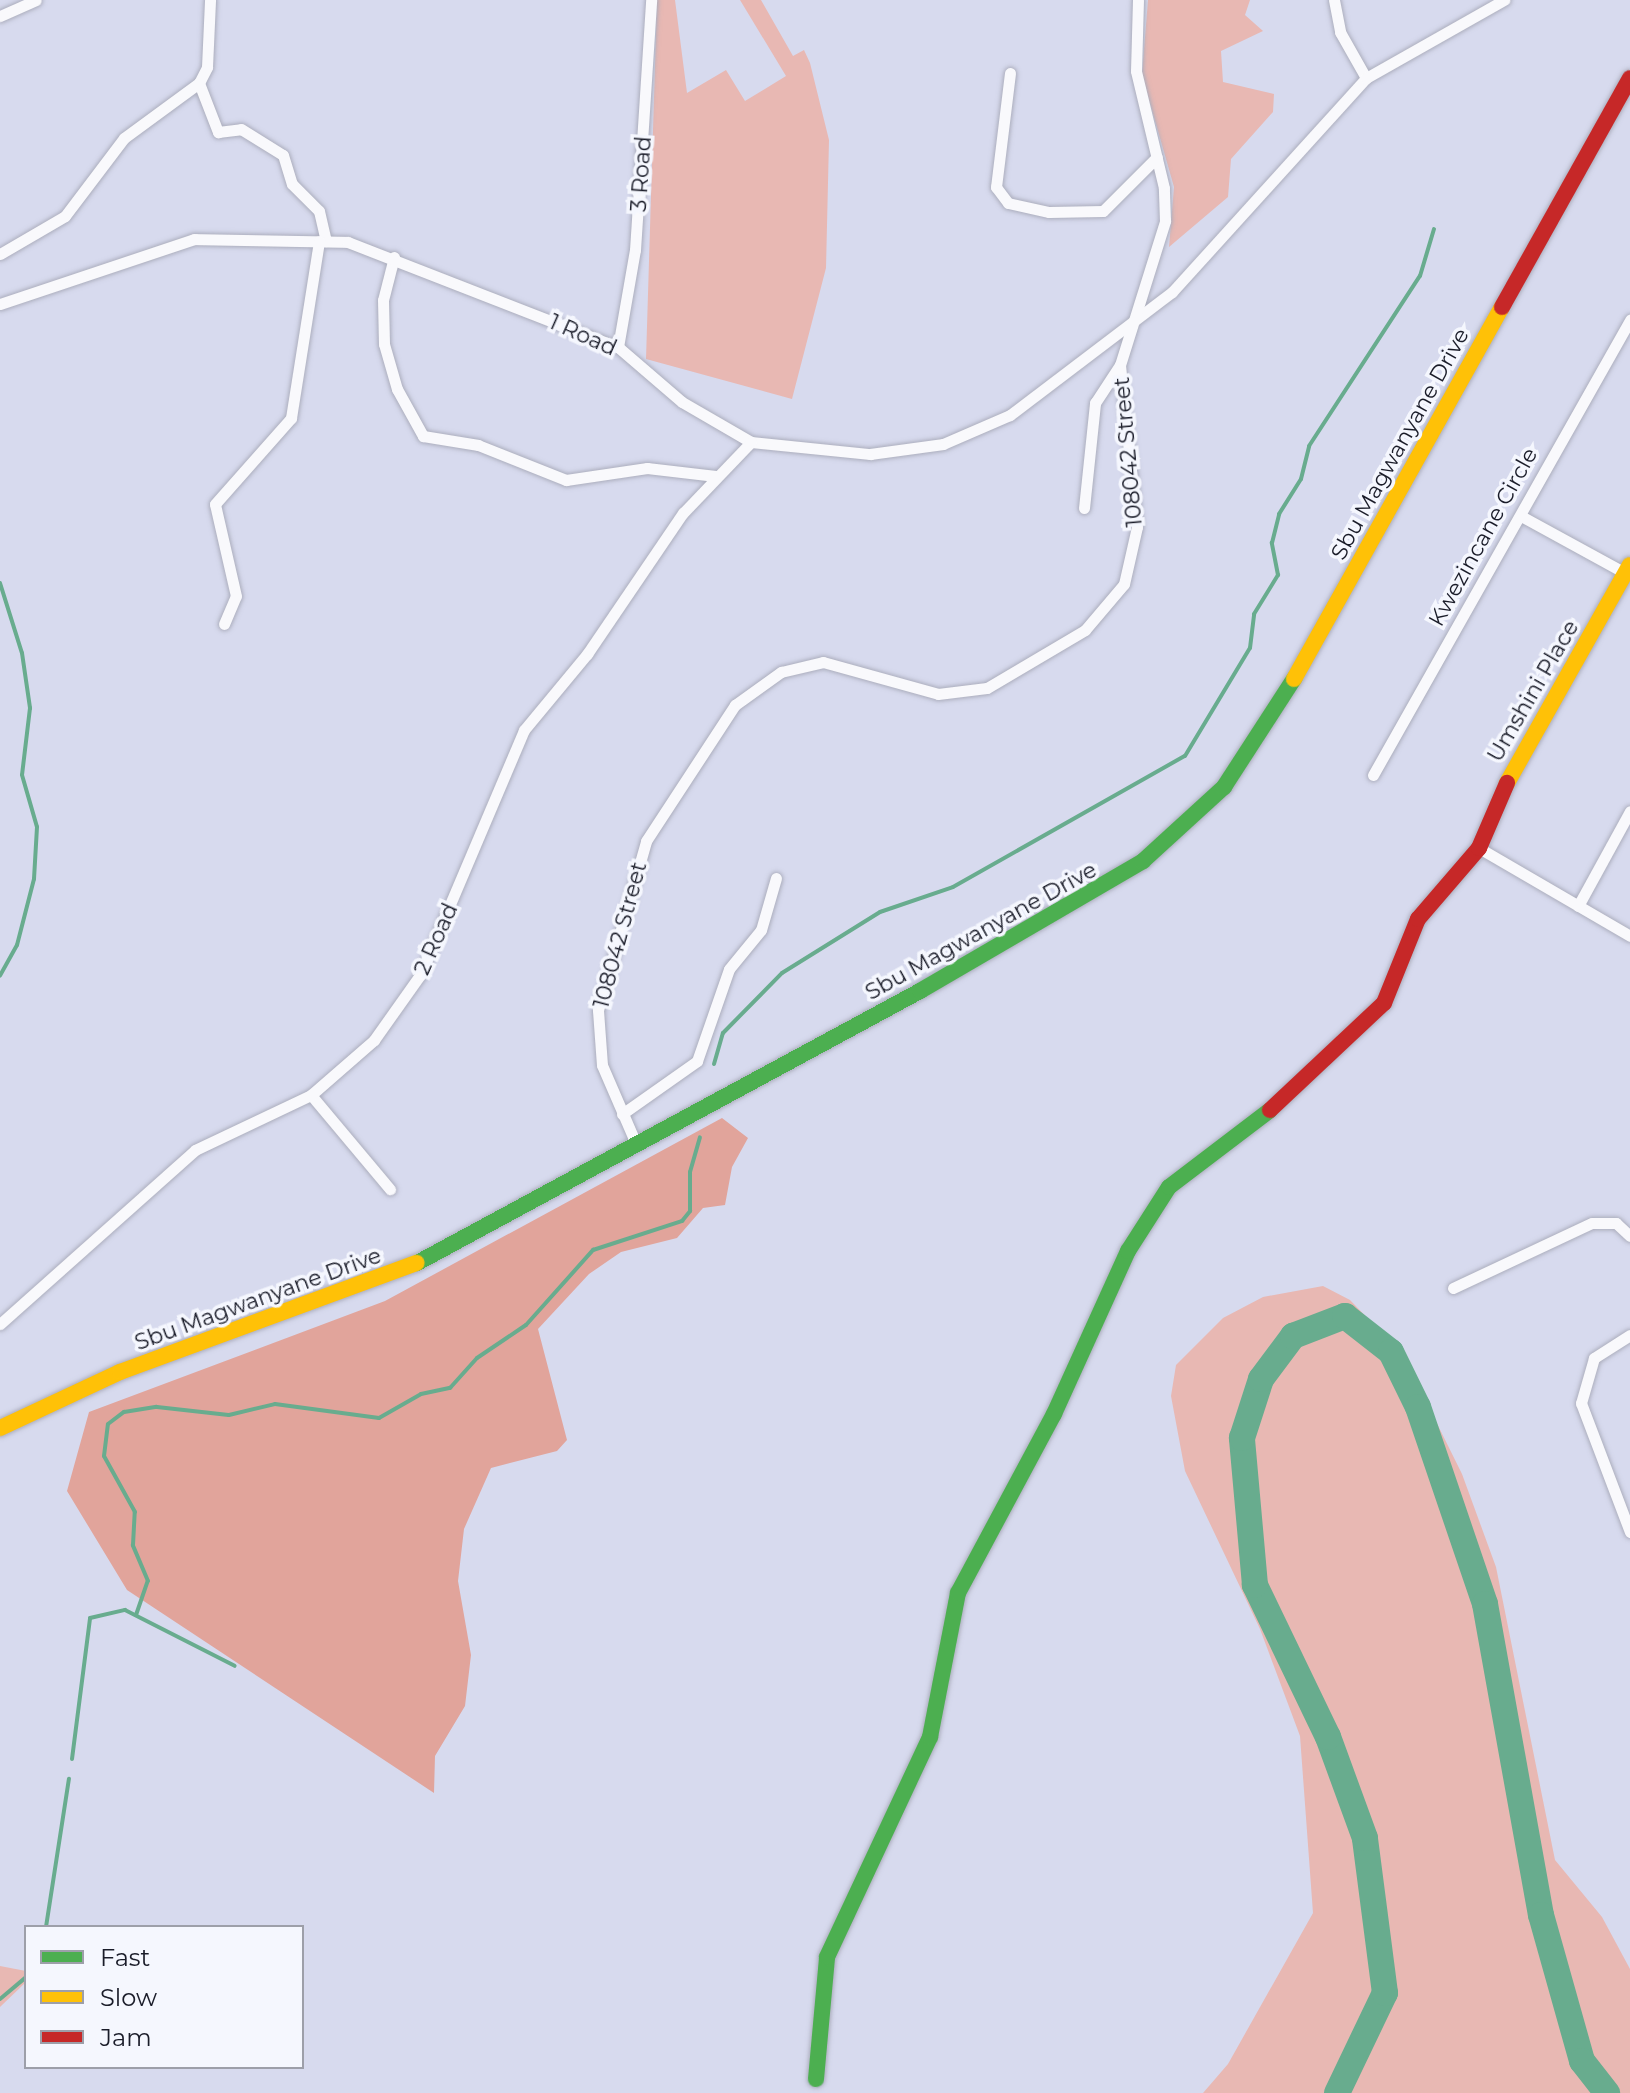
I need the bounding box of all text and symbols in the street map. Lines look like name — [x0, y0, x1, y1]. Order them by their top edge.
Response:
street label: 3 Road — [625, 135, 657, 213]
street label: 1 Road — [545, 308, 621, 362]
street label: Sbu Magwanyane Drive — [1325, 324, 1475, 564]
street label: 108042 Street — [1108, 376, 1148, 528]
street label: Kwezincane Circle — [1423, 443, 1543, 631]
street label: Umshini Place — [1482, 616, 1584, 766]
street label: Sbu Magwanyane Drive — [861, 856, 1101, 1006]
street label: 108042 Street — [588, 859, 652, 1011]
street label: 2 Road — [409, 899, 463, 979]
street label: Sbu Magwanyane Drive — [131, 1242, 385, 1356]
legend — [24, 1925, 304, 2069]
text: Fast — [100, 1943, 150, 1972]
text: Slow — [100, 1983, 157, 2012]
text: Jam — [100, 2023, 152, 2052]

